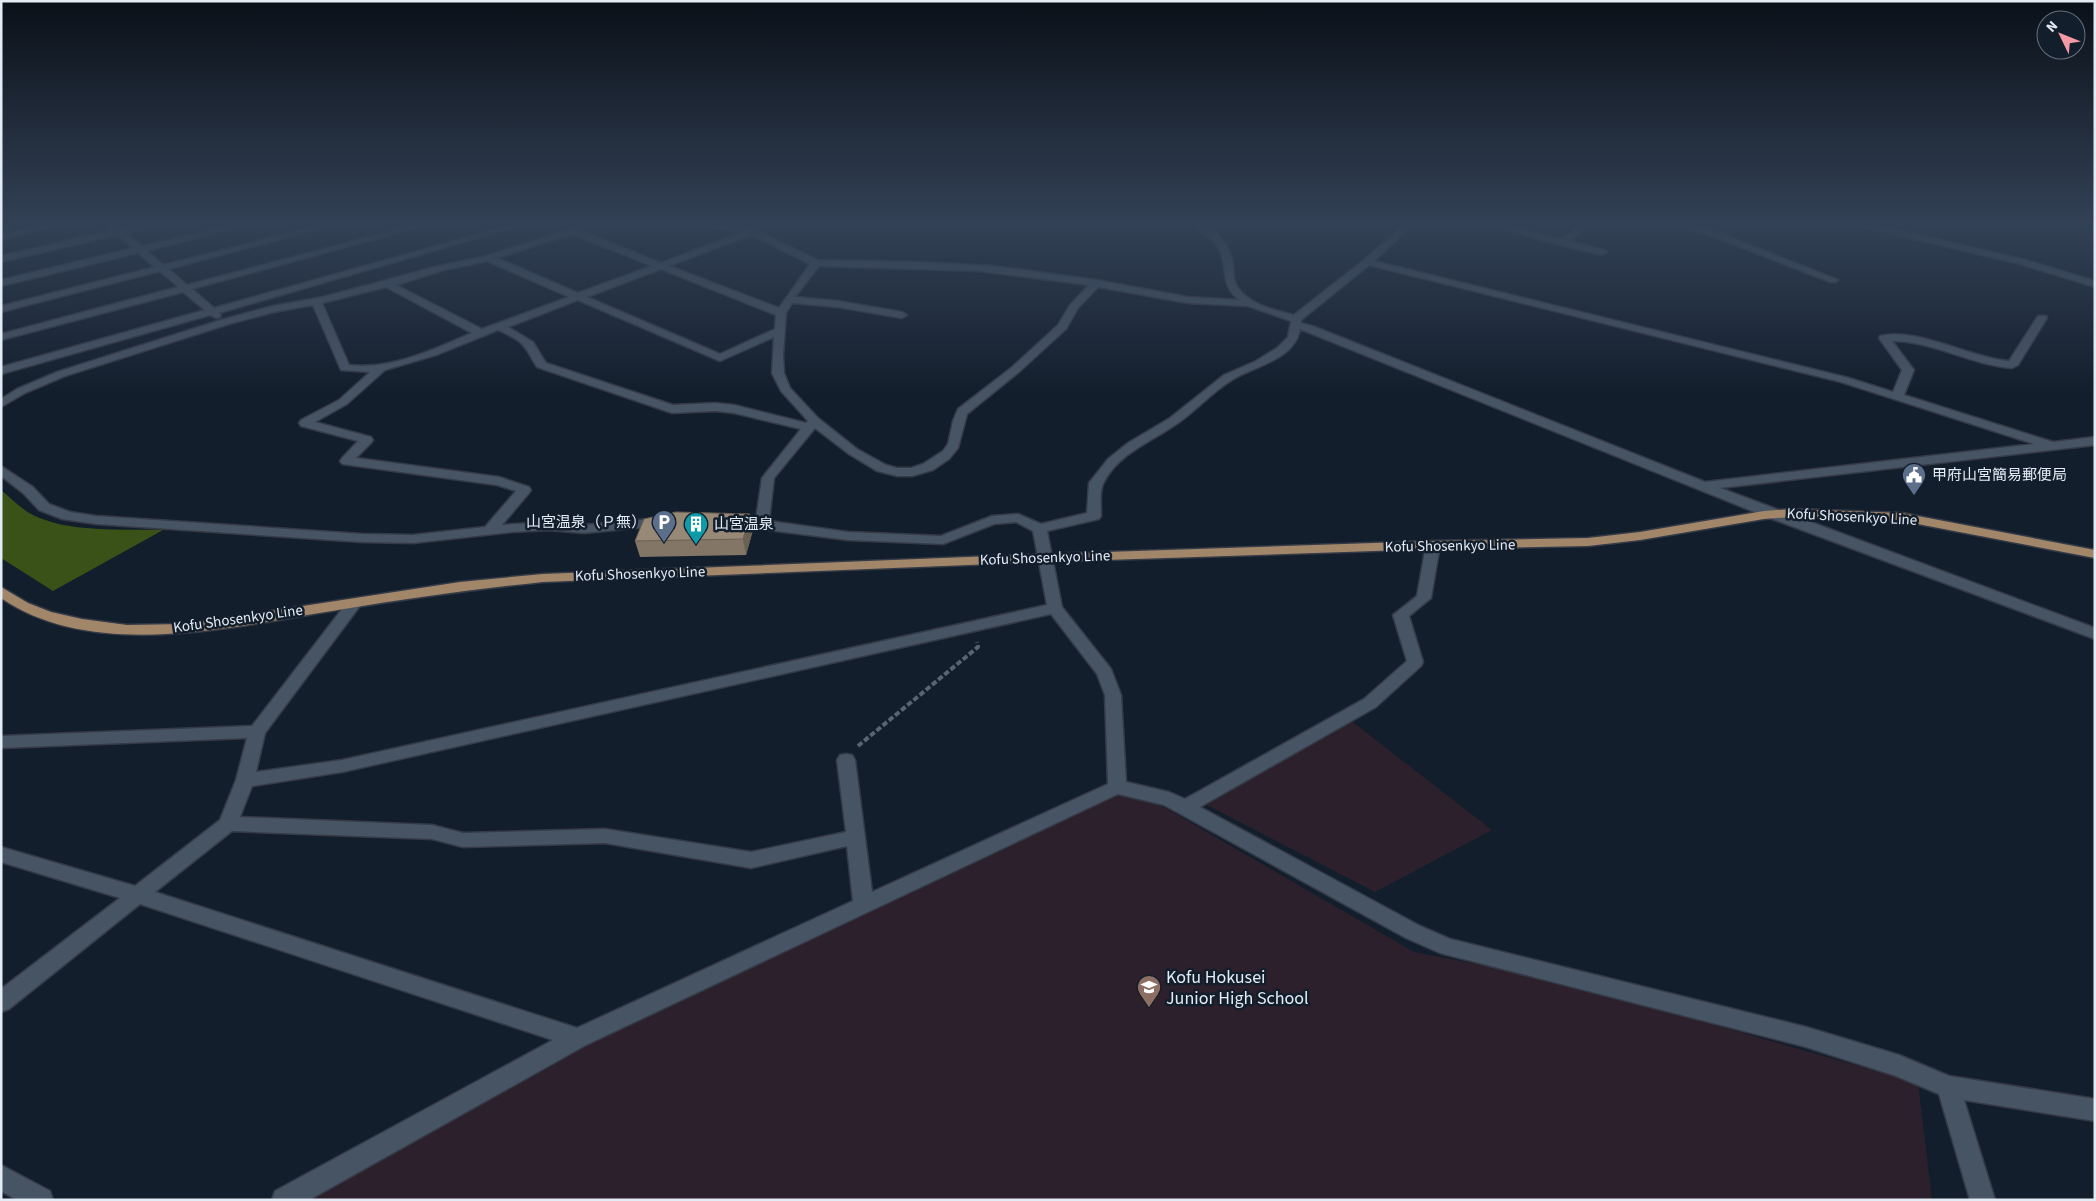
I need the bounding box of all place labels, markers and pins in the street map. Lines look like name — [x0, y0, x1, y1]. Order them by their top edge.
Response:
public building icon: 甲府山宮簡易郵便局 — [1901, 462, 1927, 496]
place label: 甲府山宮簡易郵便局 — [1932, 465, 2067, 486]
parking icon: 山宮温泉（Ｐ無） — [651, 509, 677, 543]
building icon: 山宮温泉 — [683, 511, 709, 545]
place label: 山宮温泉（Ｐ無） — [526, 512, 646, 533]
place label: 山宮温泉 — [714, 514, 774, 535]
place label: Kofu Hokusei Junior High School — [1166, 965, 1309, 1011]
school or university icon: Kofu Hokusei Junior High School — [1136, 974, 1162, 1008]

